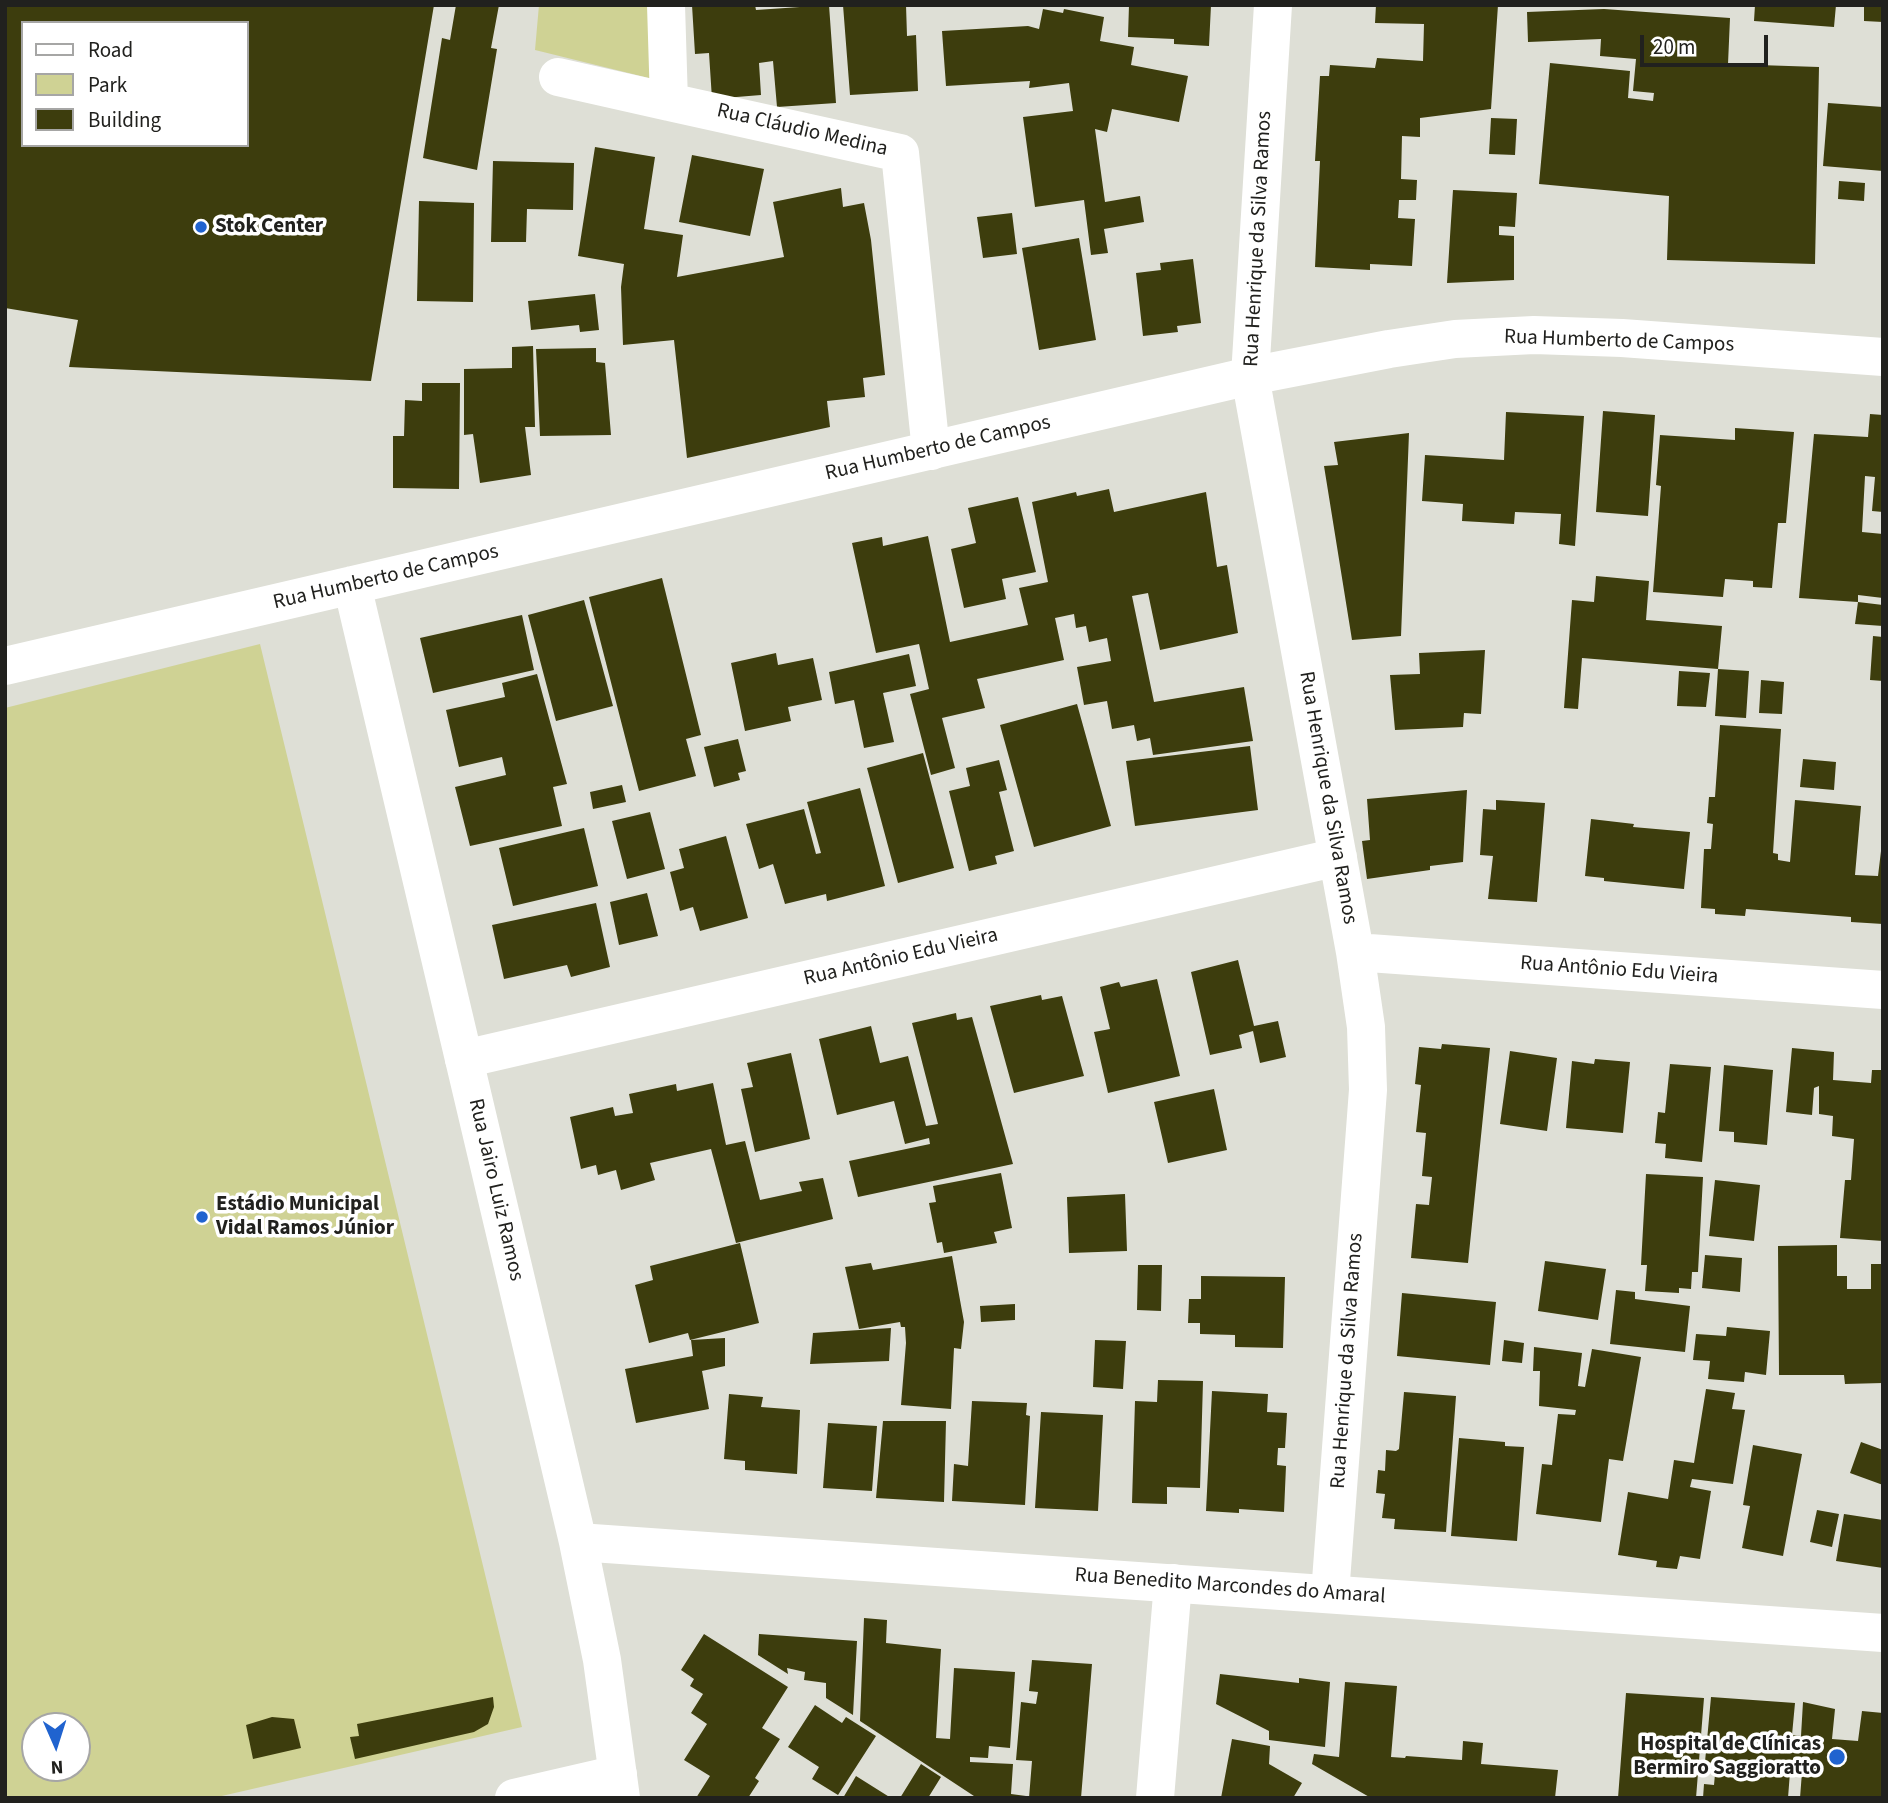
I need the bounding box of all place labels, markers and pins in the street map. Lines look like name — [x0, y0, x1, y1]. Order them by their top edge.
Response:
place label: Stok Center — [215, 214, 323, 240]
marker: Stok Center — [193, 219, 209, 235]
place label: Estádio Municipal Vidal Ramos Júnior — [216, 1192, 394, 1242]
marker: Estádio Municipal Vidal Ramos Júnior — [194, 1209, 210, 1225]
place label: Hospital de Clínicas Bermiro Saggioratto — [1633, 1732, 1821, 1782]
marker: Hospital de Clínicas Bermiro Saggioratto — [1827, 1747, 1847, 1767]

